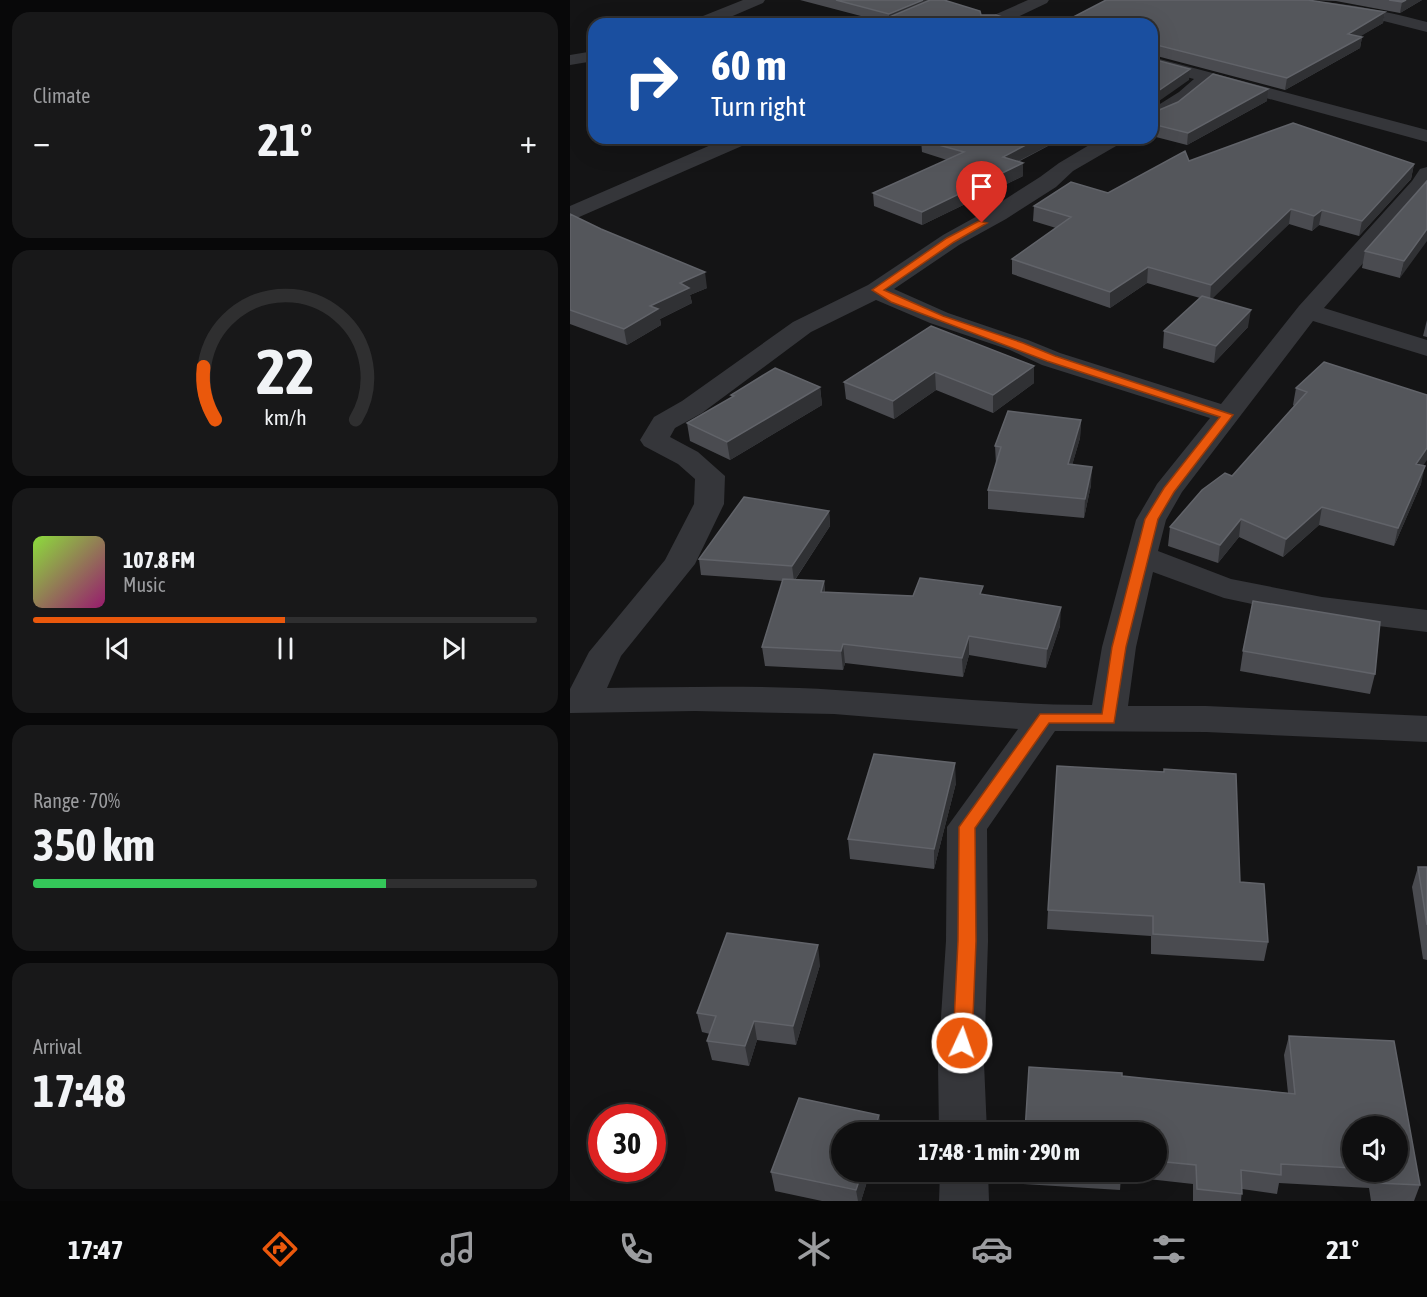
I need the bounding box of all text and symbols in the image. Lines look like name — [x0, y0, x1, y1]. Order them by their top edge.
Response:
text: 60 m — [711, 41, 786, 89]
icon: right — [612, 42, 690, 120]
text: Climate — [33, 84, 90, 107]
text: Turn right — [711, 91, 806, 122]
text: 21° — [258, 114, 312, 166]
text: − — [33, 122, 50, 160]
text: + — [520, 122, 537, 160]
pin — [956, 161, 1007, 223]
icon: arrive — [965, 170, 998, 203]
text: 22 — [256, 336, 314, 407]
text: km/h — [264, 405, 306, 430]
text: 107.8 FM — [123, 547, 195, 573]
text: Music — [123, 573, 165, 596]
icon: previous — [101, 632, 134, 665]
icon: pause — [269, 632, 302, 665]
icon: next — [437, 632, 470, 665]
text: Range · 70% — [33, 789, 120, 812]
text: 350 km — [33, 819, 155, 871]
position arrow — [930, 1011, 994, 1075]
text: Arrival — [33, 1035, 82, 1058]
text: 17:48 — [33, 1065, 126, 1117]
speed limit sign: 30 — [588, 1104, 666, 1182]
map controls — [1342, 1116, 1408, 1182]
button: sound — [1342, 1116, 1408, 1182]
text: 17:48 · 1 min · 290 m — [918, 1139, 1080, 1165]
icon: directions — [259, 1228, 301, 1270]
icon: music — [437, 1228, 479, 1270]
icon: phone — [615, 1228, 657, 1270]
icon: climate — [793, 1228, 835, 1270]
icon: car — [971, 1228, 1013, 1270]
icon: filters — [1148, 1228, 1190, 1270]
text: 17:47 — [68, 1234, 123, 1265]
text: 21° — [1326, 1234, 1359, 1265]

